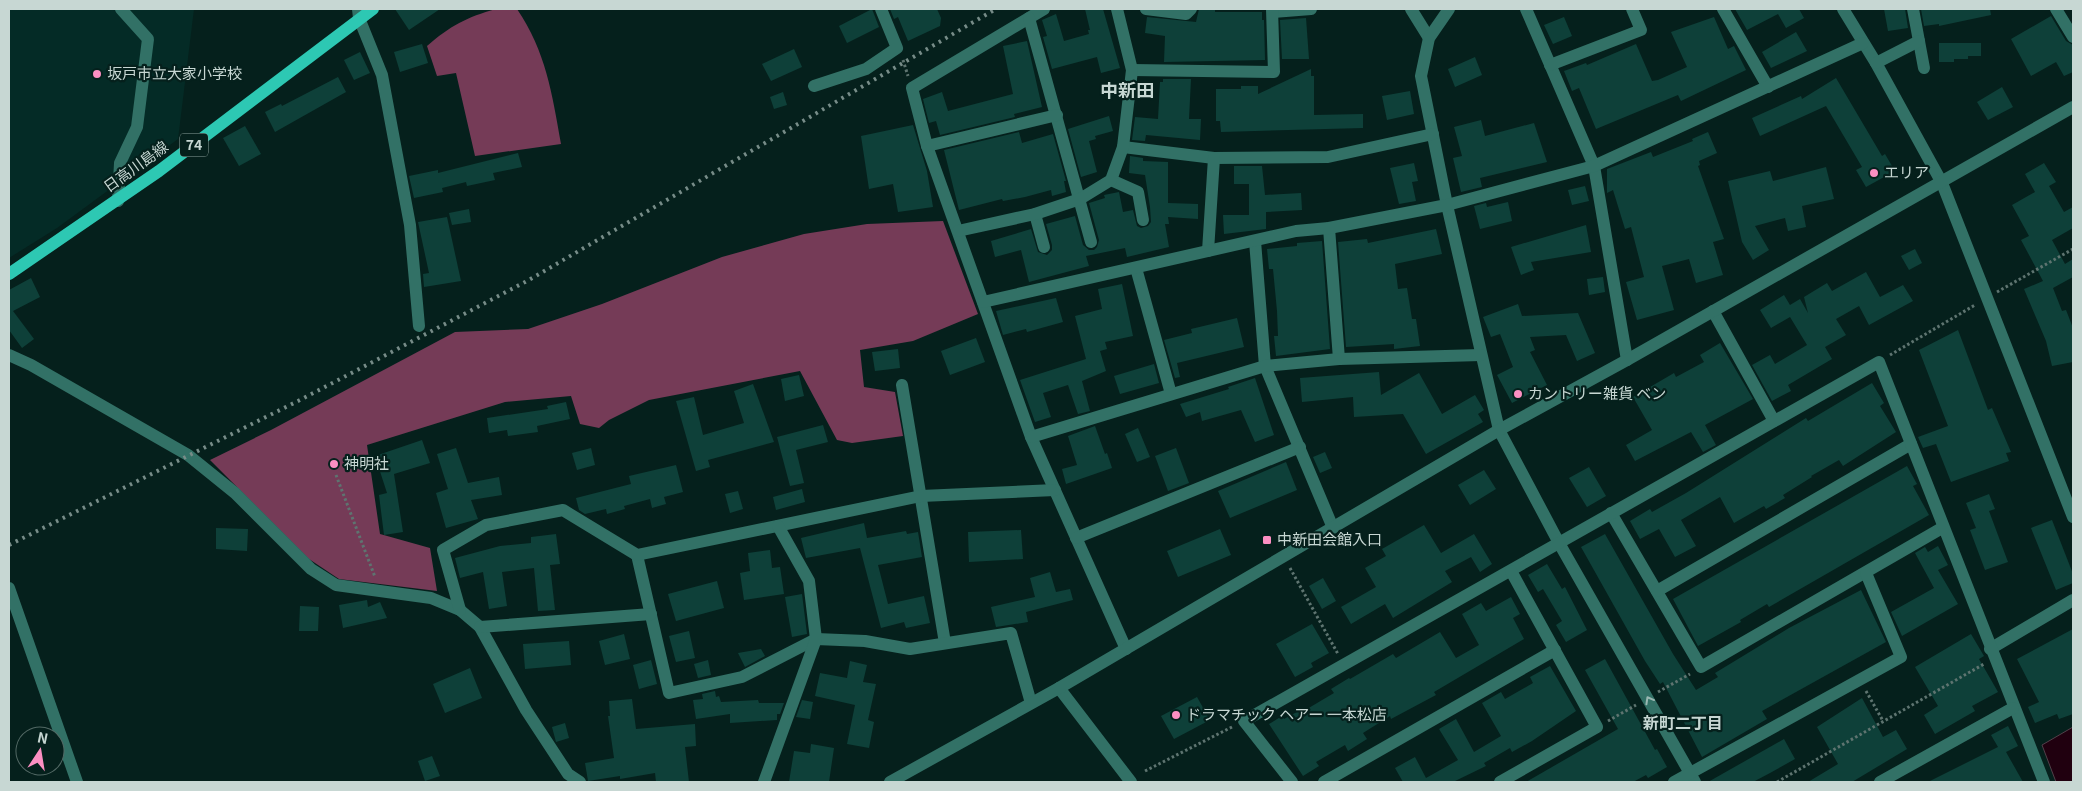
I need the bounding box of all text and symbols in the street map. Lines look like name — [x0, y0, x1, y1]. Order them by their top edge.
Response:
place label: 坂戸市立大家小学校 — [107, 62, 242, 83]
marker: 坂戸市立大家小学校 — [91, 68, 103, 80]
district label: 中新田 — [1100, 76, 1154, 102]
road number: 74 — [180, 134, 208, 156]
street label: 日高川島線 — [99, 135, 172, 196]
place label: エリア — [1884, 161, 1929, 182]
marker: エリア — [1868, 167, 1880, 179]
place label: カントリー雑貨 ベン — [1528, 382, 1666, 403]
marker: カントリー雑貨 ベン — [1512, 388, 1524, 400]
place label: 神明社 — [344, 452, 389, 473]
marker: 神明社 — [328, 458, 340, 470]
place label: 中新田会館入口 — [1277, 528, 1382, 549]
marker: 中新田会館入口 — [1261, 534, 1273, 546]
one-way arrow — [1646, 696, 1656, 705]
place label: ドラマチック ヘアー 一本松店 — [1186, 703, 1387, 724]
marker: ドラマチック ヘアー 一本松店 — [1170, 709, 1182, 721]
district label: 新町二丁目 — [1643, 710, 1723, 734]
north arrow — [15, 726, 65, 776]
text: N — [36, 726, 50, 748]

